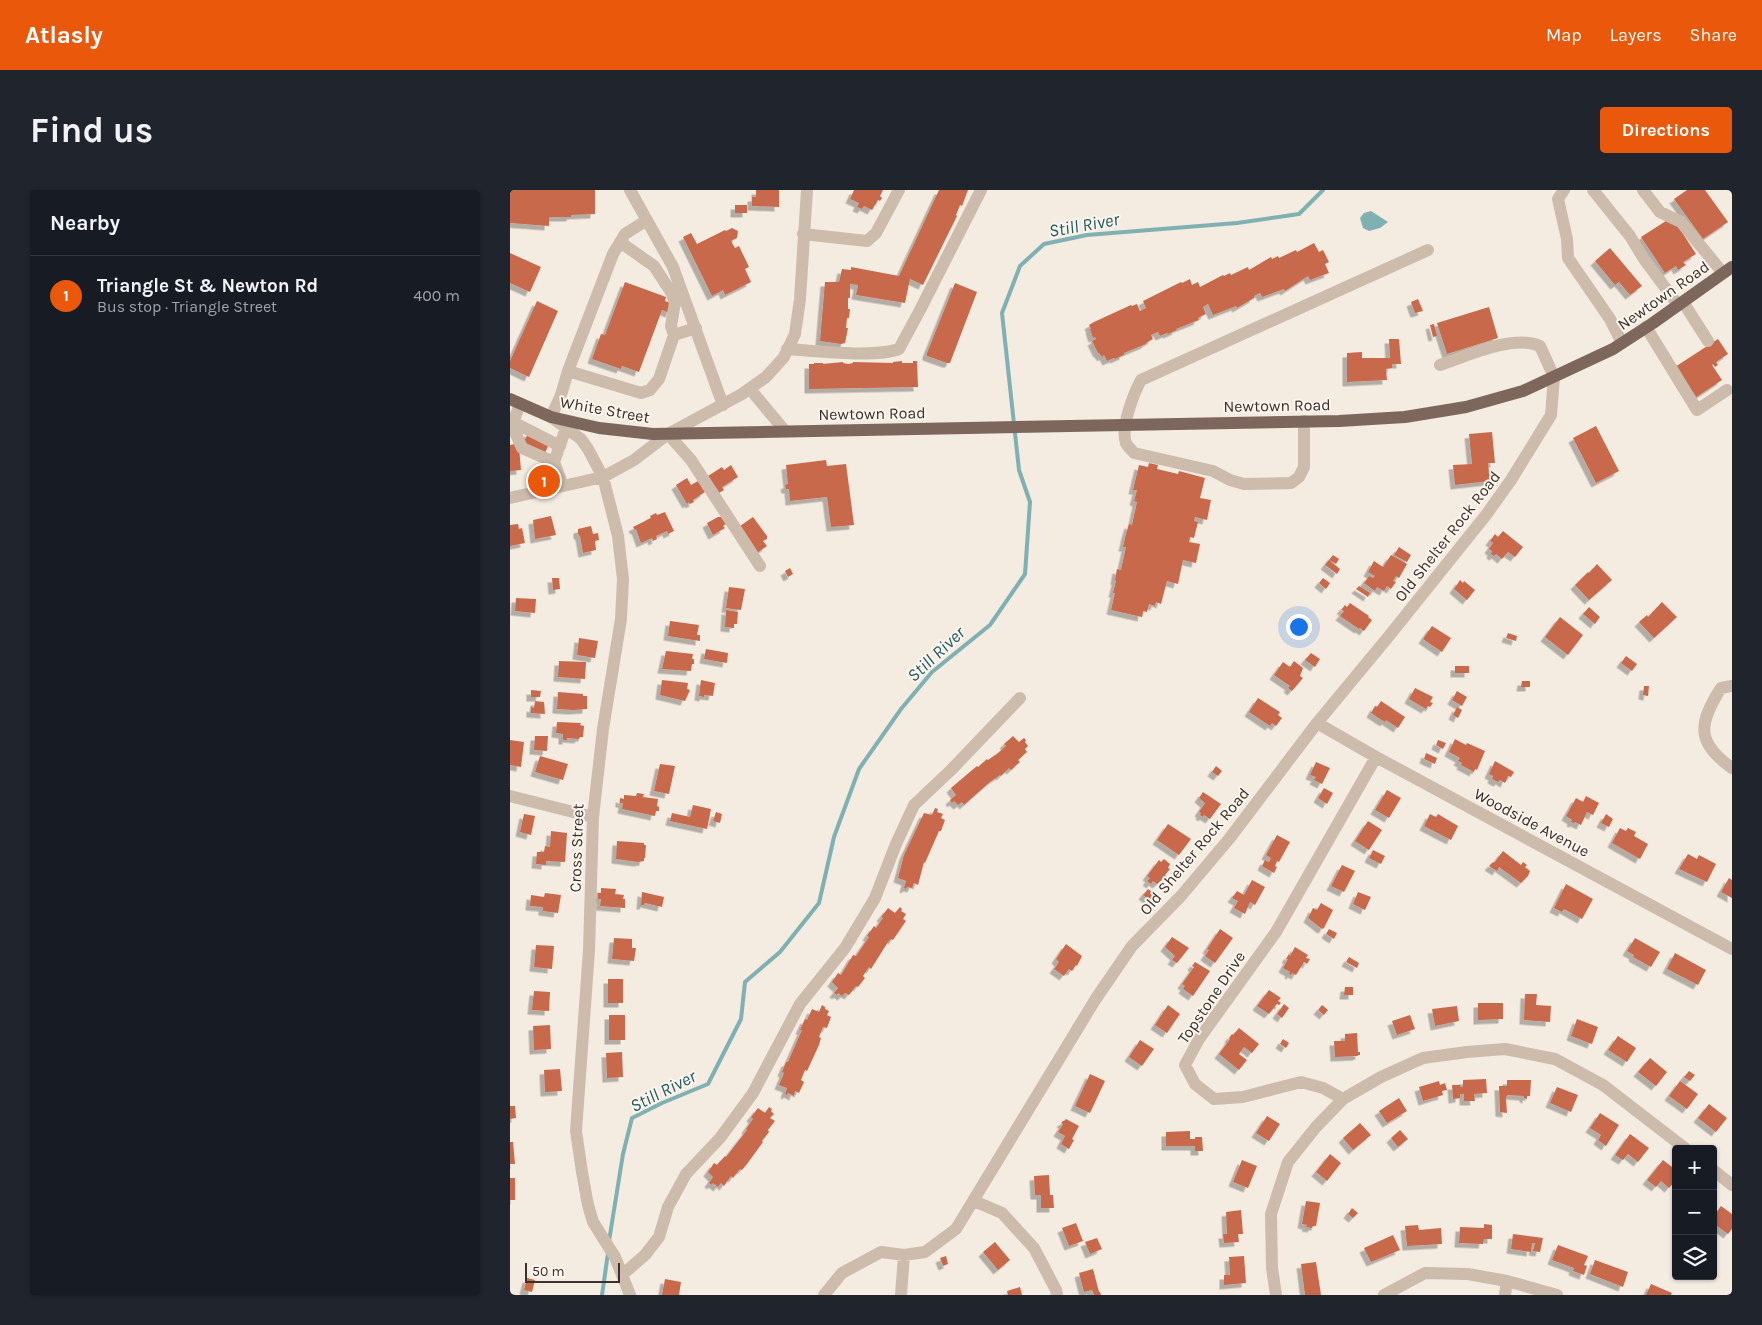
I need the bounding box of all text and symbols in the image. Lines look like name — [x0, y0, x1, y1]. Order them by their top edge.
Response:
text: Atlasly — [25, 21, 103, 49]
text: Map — [1546, 24, 1582, 46]
text: Layers — [1610, 24, 1662, 46]
text: Share — [1690, 24, 1737, 46]
button: Directions — [1600, 107, 1732, 153]
text: Find us — [30, 110, 153, 151]
water label: Still River — [1047, 208, 1122, 242]
text: Nearby — [50, 211, 120, 235]
street label: Newtown Road — [1614, 257, 1713, 334]
text: Triangle St & Newton Rd — [97, 275, 318, 297]
text: 1 — [63, 286, 69, 305]
text: 400 m — [413, 286, 460, 305]
text: Bus stop · Triangle Street — [97, 297, 277, 316]
street label: White Street — [559, 392, 651, 427]
street label: Newtown Road — [1223, 395, 1331, 416]
street label: Newtown Road — [818, 403, 926, 424]
pin: 1 — [528, 462, 560, 500]
street label: Old Shelter Rock Road — [1391, 467, 1504, 605]
your location — [1286, 614, 1312, 640]
water label: Still River — [903, 621, 970, 686]
street label: Old Shelter Rock Road — [1136, 784, 1253, 919]
street label: Woodside Avenue — [1471, 784, 1593, 861]
street label: Cross Street — [565, 803, 588, 893]
street label: Topstone Drive — [1174, 948, 1249, 1047]
water label: Still River — [626, 1065, 700, 1117]
map controls — [1672, 1145, 1717, 1280]
button: + — [1672, 1145, 1717, 1190]
button: − — [1672, 1190, 1717, 1235]
button: layers — [1672, 1235, 1717, 1280]
scale bar — [525, 1260, 620, 1283]
text: 50 m — [532, 1263, 565, 1280]

